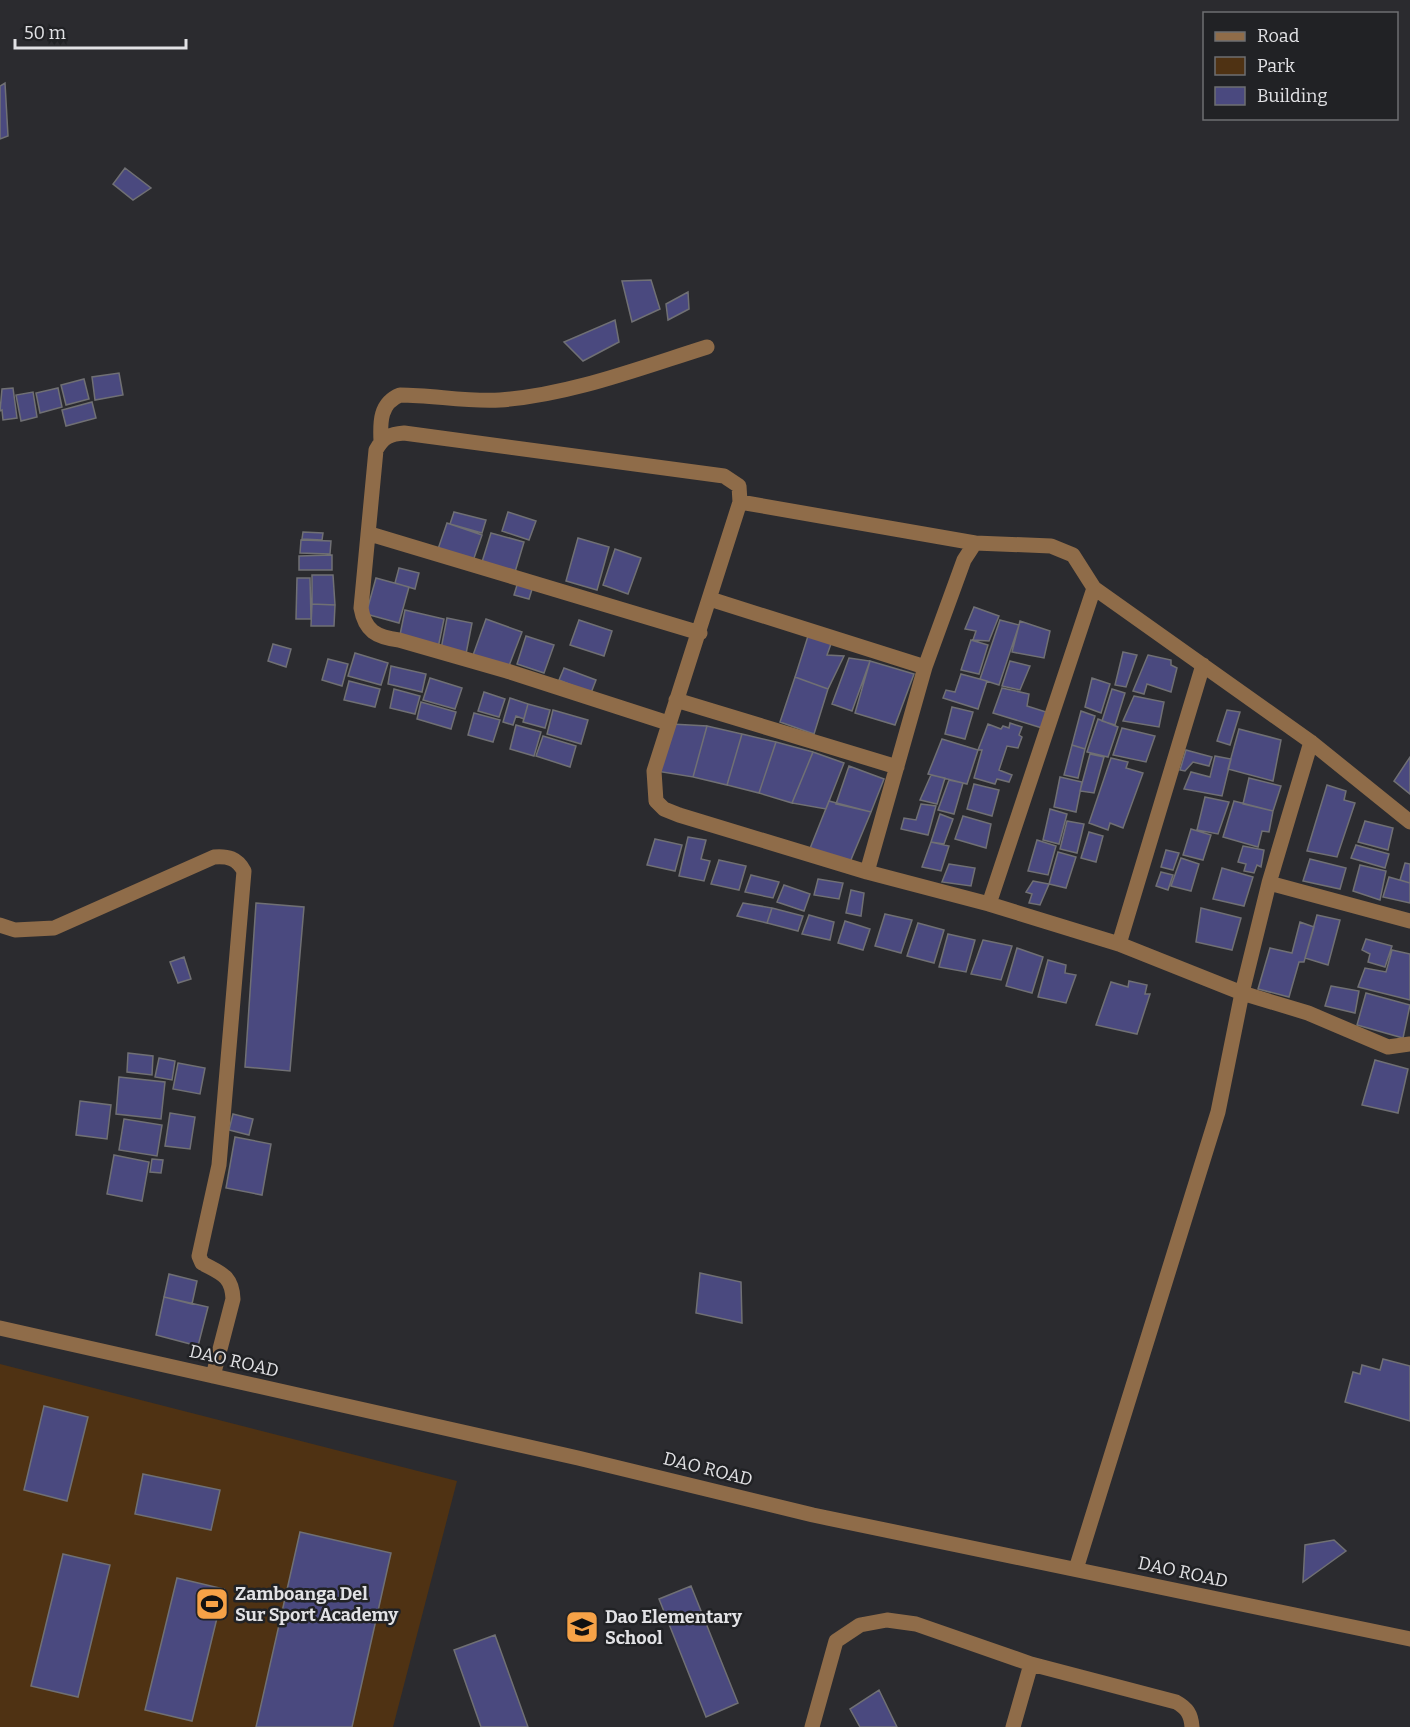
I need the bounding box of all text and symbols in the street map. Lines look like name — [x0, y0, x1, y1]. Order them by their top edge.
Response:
scale bar — [15, 12, 186, 50]
legend — [1203, 12, 1398, 120]
text: 50 m — [24, 22, 66, 44]
text: Road — [1257, 25, 1300, 47]
text: Park — [1257, 55, 1296, 77]
text: Building — [1257, 85, 1328, 107]
street label: DAO ROAD — [187, 1340, 281, 1382]
street label: DAO ROAD — [661, 1447, 755, 1491]
street label: DAO ROAD — [1136, 1552, 1230, 1592]
place label: Zamboanga Del Sur Sport Academy — [235, 1583, 399, 1626]
sports icon: Zamboanga Del Sur Sport Academy — [194, 1586, 230, 1622]
place label: Dao Elementary School — [605, 1606, 743, 1649]
school or university icon: Dao Elementary School — [564, 1609, 600, 1645]

